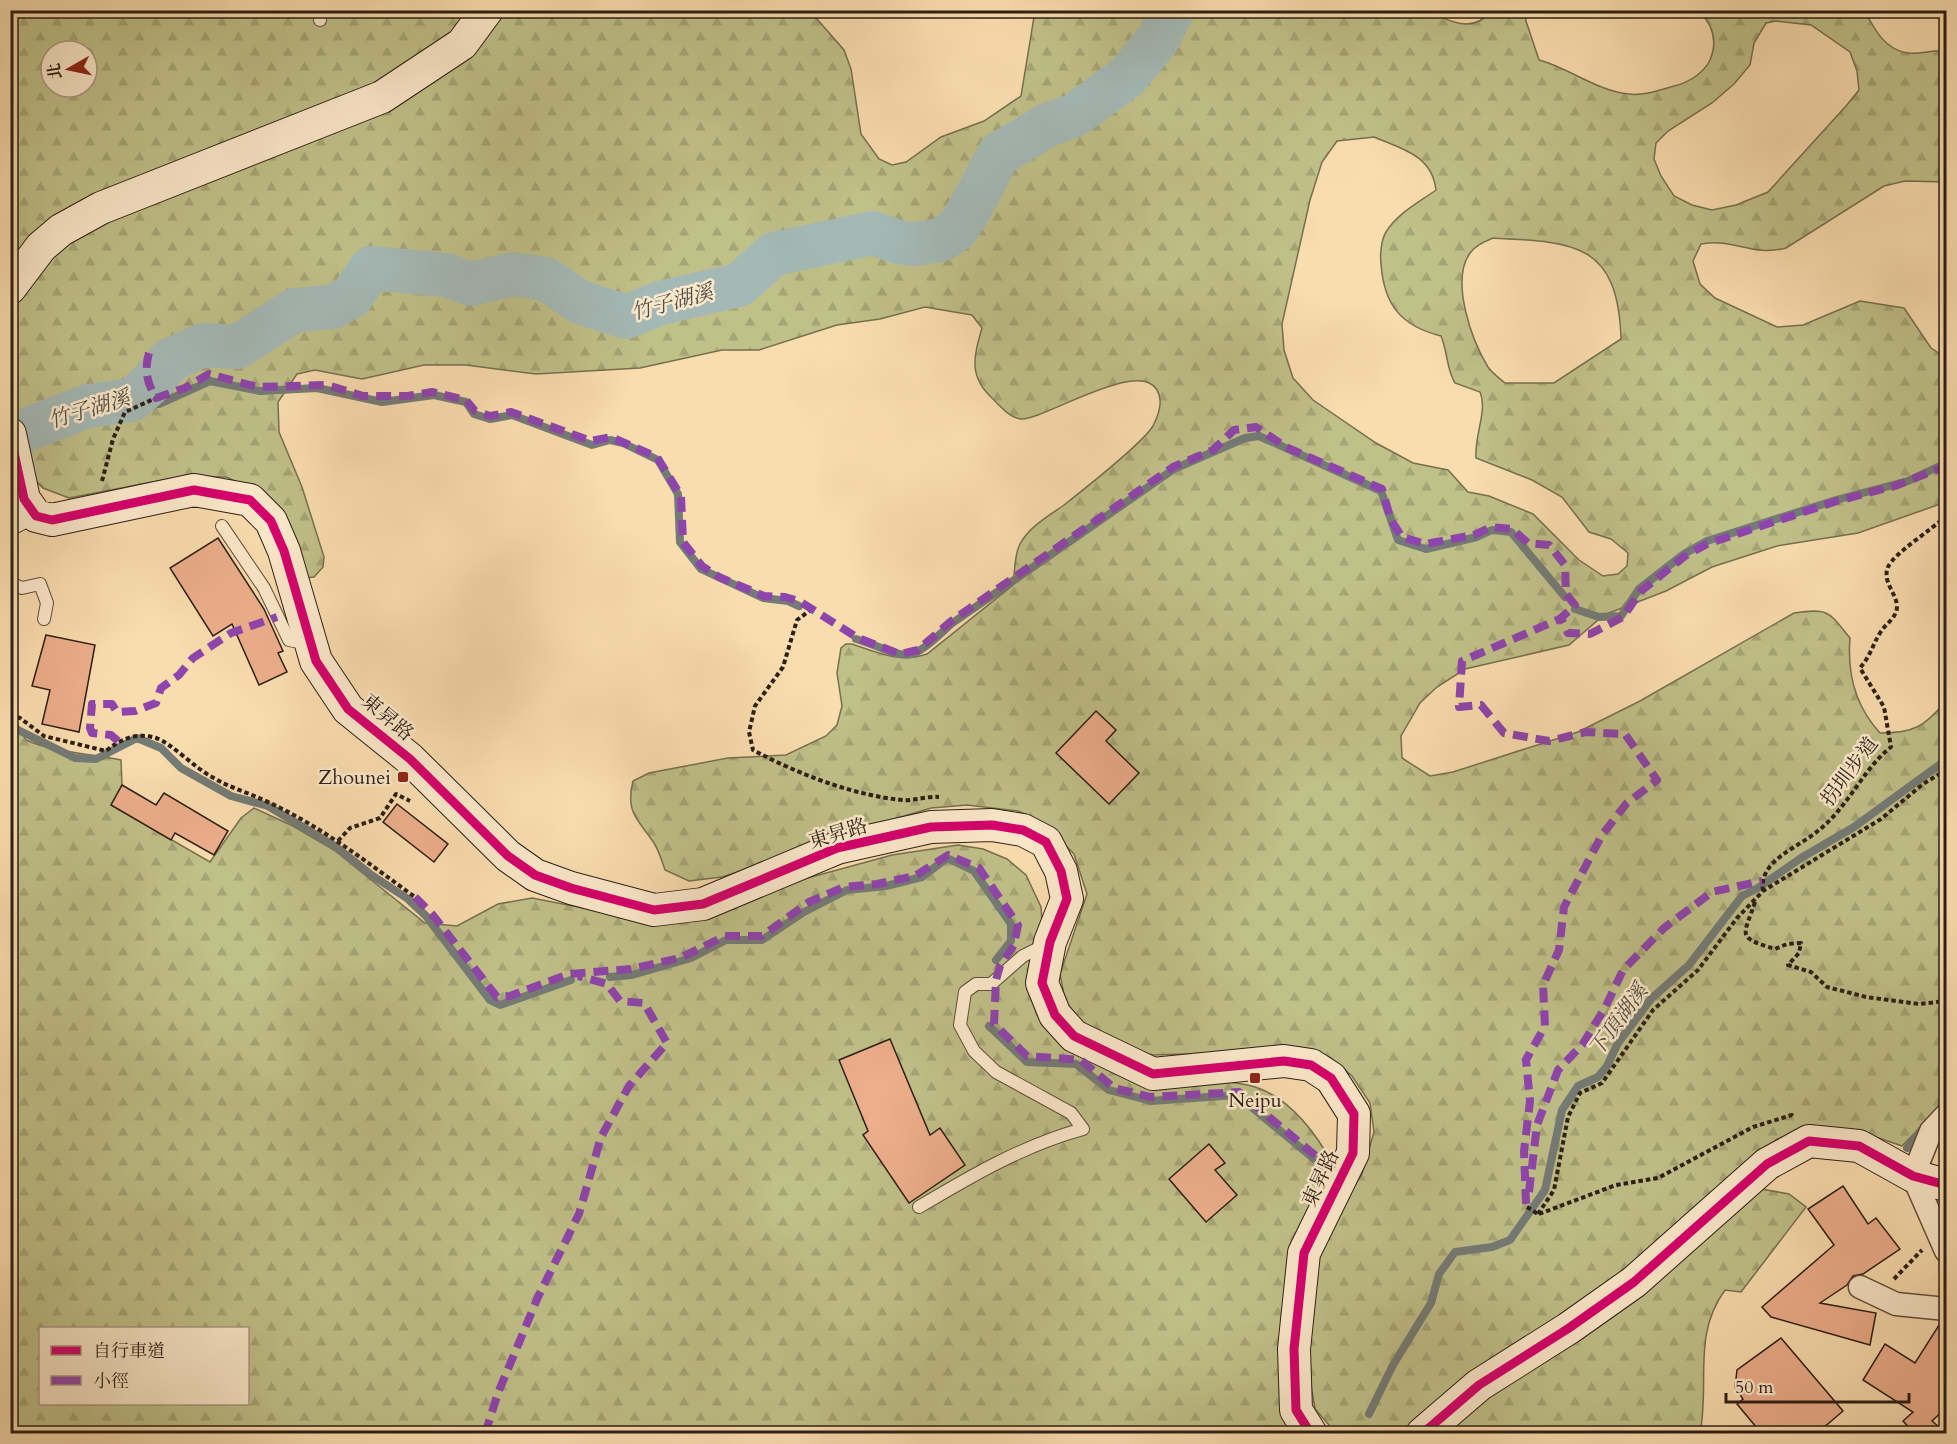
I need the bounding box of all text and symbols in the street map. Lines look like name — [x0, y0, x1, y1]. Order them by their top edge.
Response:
north arrow — [39, 39, 99, 99]
text: 北 — [43, 62, 67, 81]
water label: 竹子湖溪 — [628, 277, 718, 327]
water label: 竹子湖溪 — [45, 383, 135, 436]
street label: 東昇路 — [356, 688, 419, 747]
street label: 拐圳步道 — [1815, 731, 1884, 811]
place label: Zhounei — [318, 764, 391, 791]
marker: Zhounei — [396, 770, 410, 784]
street label: 東昇路 — [806, 812, 871, 855]
water label: 下頂湖溪 — [1582, 976, 1656, 1063]
marker: Neipu — [1248, 1071, 1262, 1085]
place label: Neipu — [1228, 1087, 1282, 1114]
street label: 東昇路 — [1296, 1145, 1345, 1211]
legend — [39, 1327, 249, 1405]
text: 自行車道 — [93, 1339, 165, 1364]
scale bar — [1726, 1366, 1909, 1404]
text: 小徑 — [93, 1369, 129, 1394]
text: 50 m — [1735, 1375, 1774, 1400]

